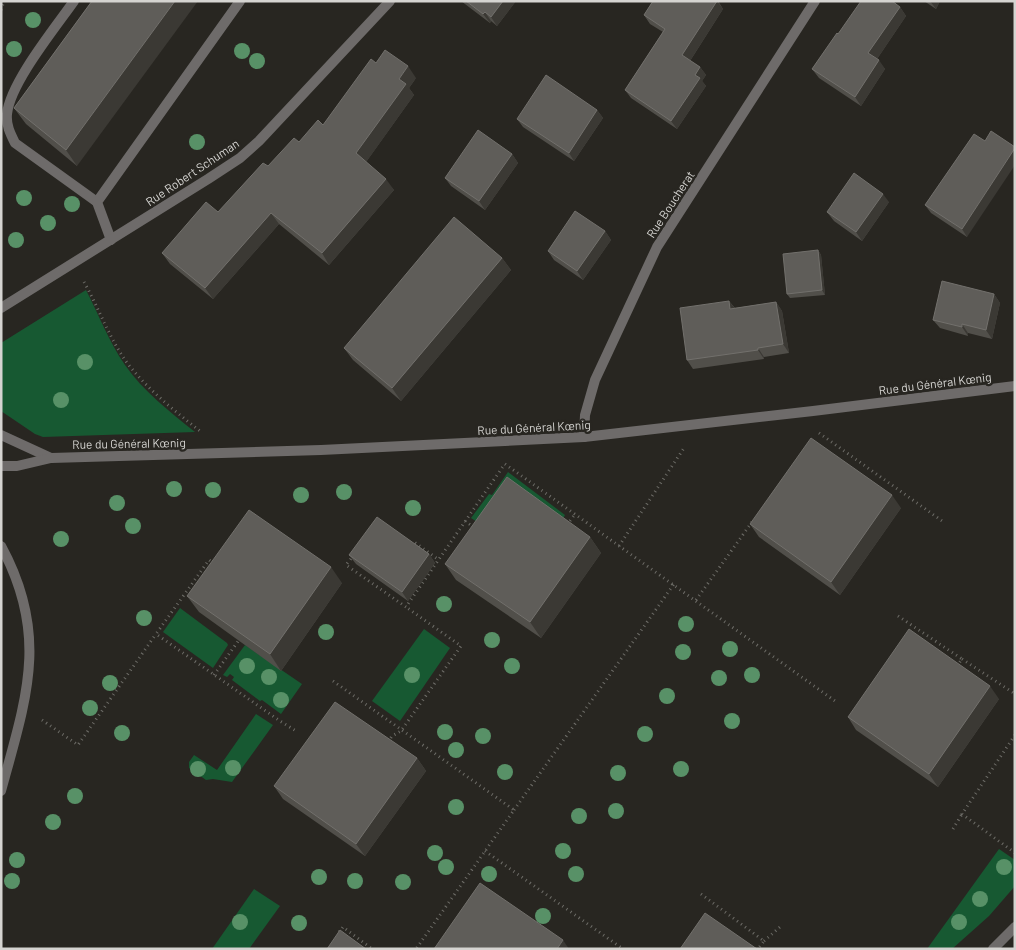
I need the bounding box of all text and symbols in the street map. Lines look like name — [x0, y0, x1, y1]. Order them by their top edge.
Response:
street label: Rue Robert Schuman — [143, 136, 241, 208]
street label: Rue Boucherat — [643, 168, 697, 240]
street label: Rue du Général Kœnig — [878, 369, 992, 397]
street label: Rue du Général Kœnig — [477, 417, 591, 437]
street label: Rue du Général Kœnig — [72, 435, 186, 451]

